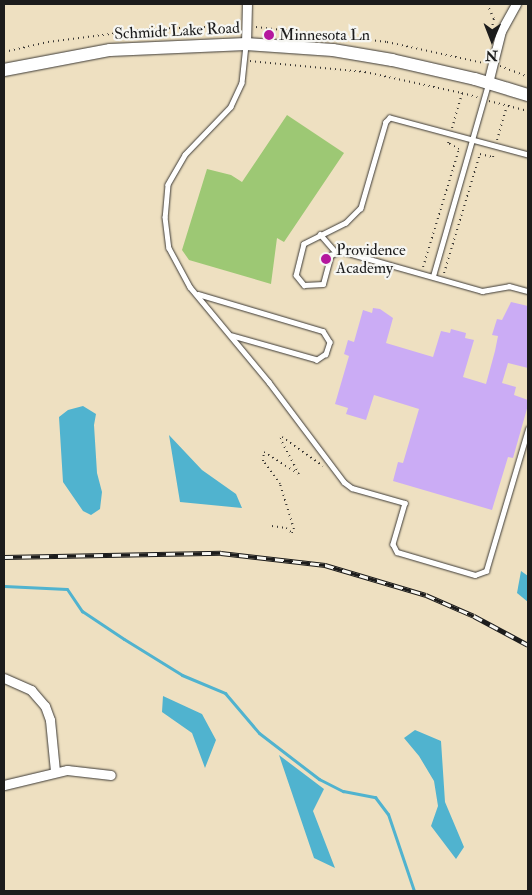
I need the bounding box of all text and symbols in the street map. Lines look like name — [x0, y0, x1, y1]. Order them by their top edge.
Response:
north arrow — [467, 15, 517, 65]
street label: Schmidt Lake Road — [114, 18, 240, 44]
place label: Minnesota Ln — [279, 25, 370, 45]
marker: Minnesota Ln — [263, 29, 275, 41]
text: N — [485, 47, 498, 64]
place label: Providence Academy — [336, 240, 406, 278]
marker: Providence Academy — [320, 253, 332, 265]

